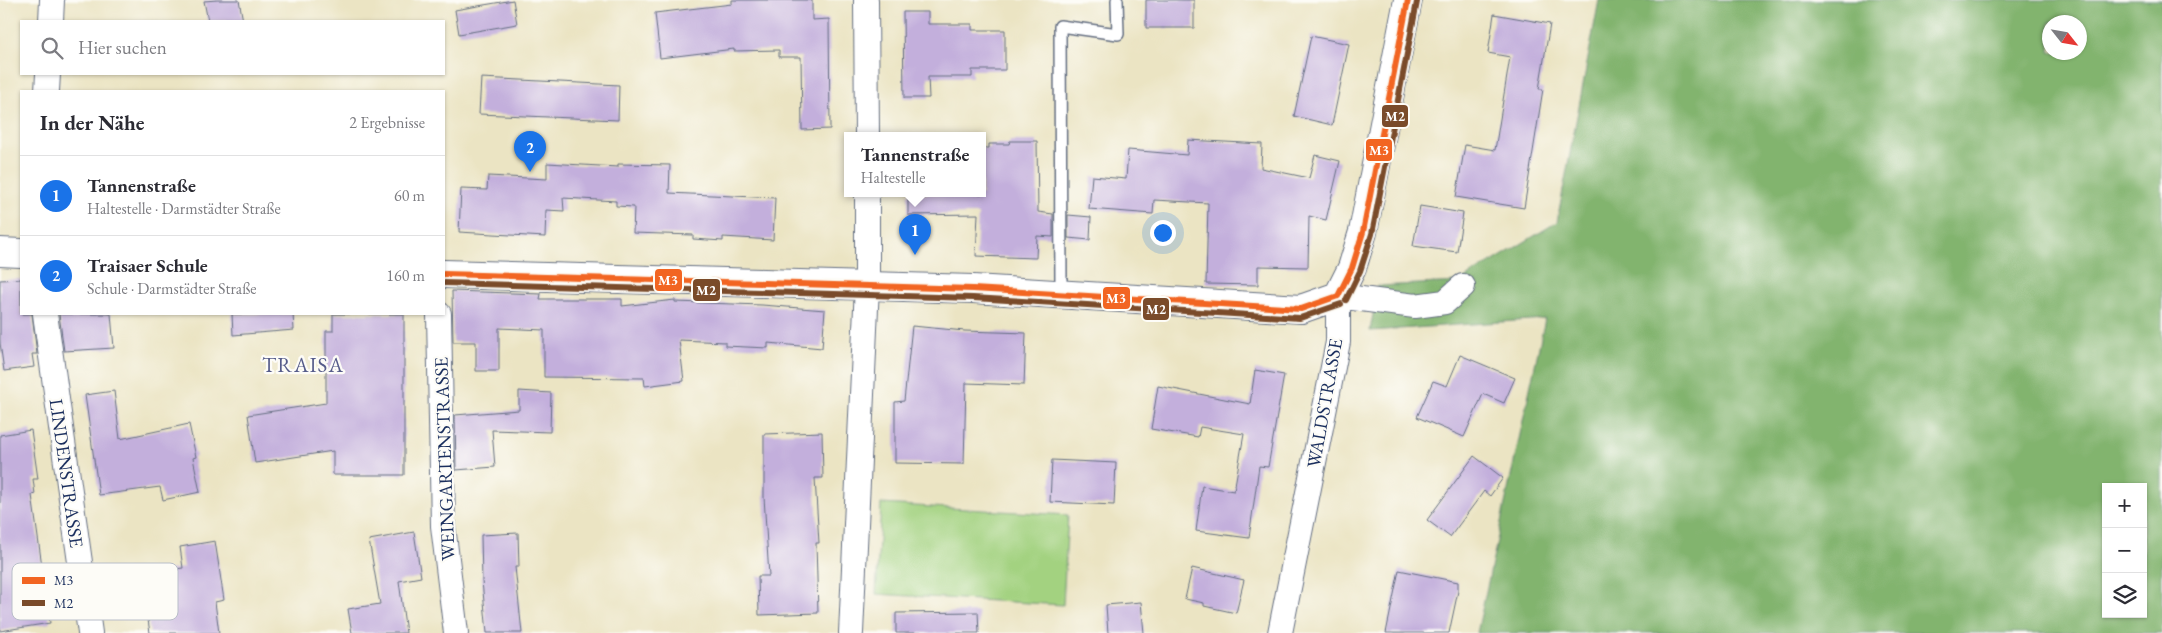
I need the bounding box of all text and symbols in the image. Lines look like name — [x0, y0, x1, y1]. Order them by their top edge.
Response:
north arrow — [2042, 15, 2087, 60]
search box — [20, 20, 445, 75]
icon: search — [38, 34, 66, 62]
text: Hier suchen — [78, 35, 167, 60]
line badge: M2 — [1381, 104, 1409, 128]
text: M2 — [1385, 107, 1406, 125]
text: In der Nähe — [40, 109, 145, 136]
text: 2 Ergebnisse — [349, 112, 425, 133]
pin: 2 — [514, 131, 546, 172]
popup — [844, 132, 986, 197]
line badge: M3 — [1365, 138, 1393, 162]
text: M3 — [1369, 141, 1389, 159]
text: Tannenstraße — [861, 142, 969, 167]
text: Haltestelle — [861, 167, 925, 188]
text: Tannenstraße — [87, 173, 196, 198]
text: 1 — [52, 185, 60, 206]
text: 60 m — [394, 185, 425, 206]
text: Haltestelle · Darmstädter Straße — [87, 198, 281, 219]
pin: 1 — [899, 214, 931, 255]
your location — [1150, 220, 1176, 246]
text: Traisaer Schule — [87, 253, 208, 278]
text: 2 — [52, 265, 60, 286]
text: 160 m — [386, 265, 425, 286]
line badge: M3 — [654, 268, 683, 292]
text: M3 — [658, 271, 678, 289]
text: Schule · Darmstädter Straße — [87, 278, 257, 299]
line badge: M2 — [692, 278, 721, 302]
text: M2 — [696, 281, 717, 299]
line badge: M3 — [1102, 286, 1131, 310]
text: M3 — [1106, 289, 1126, 307]
line badge: M2 — [1142, 297, 1170, 321]
text: M2 — [1146, 300, 1167, 318]
street label: WALDSTRASSE — [1301, 336, 1348, 470]
district label: TRAISA — [262, 351, 344, 378]
street label: WEINGARTENSTRASSE — [428, 356, 461, 561]
street label: LINDENSTRASSE — [44, 397, 89, 549]
map controls — [2102, 483, 2147, 618]
button: + — [2102, 483, 2147, 528]
button: − — [2102, 528, 2147, 573]
legend — [12, 563, 178, 620]
text: M3 — [54, 571, 74, 589]
button: layers — [2102, 573, 2147, 618]
text: M2 — [54, 594, 74, 612]

